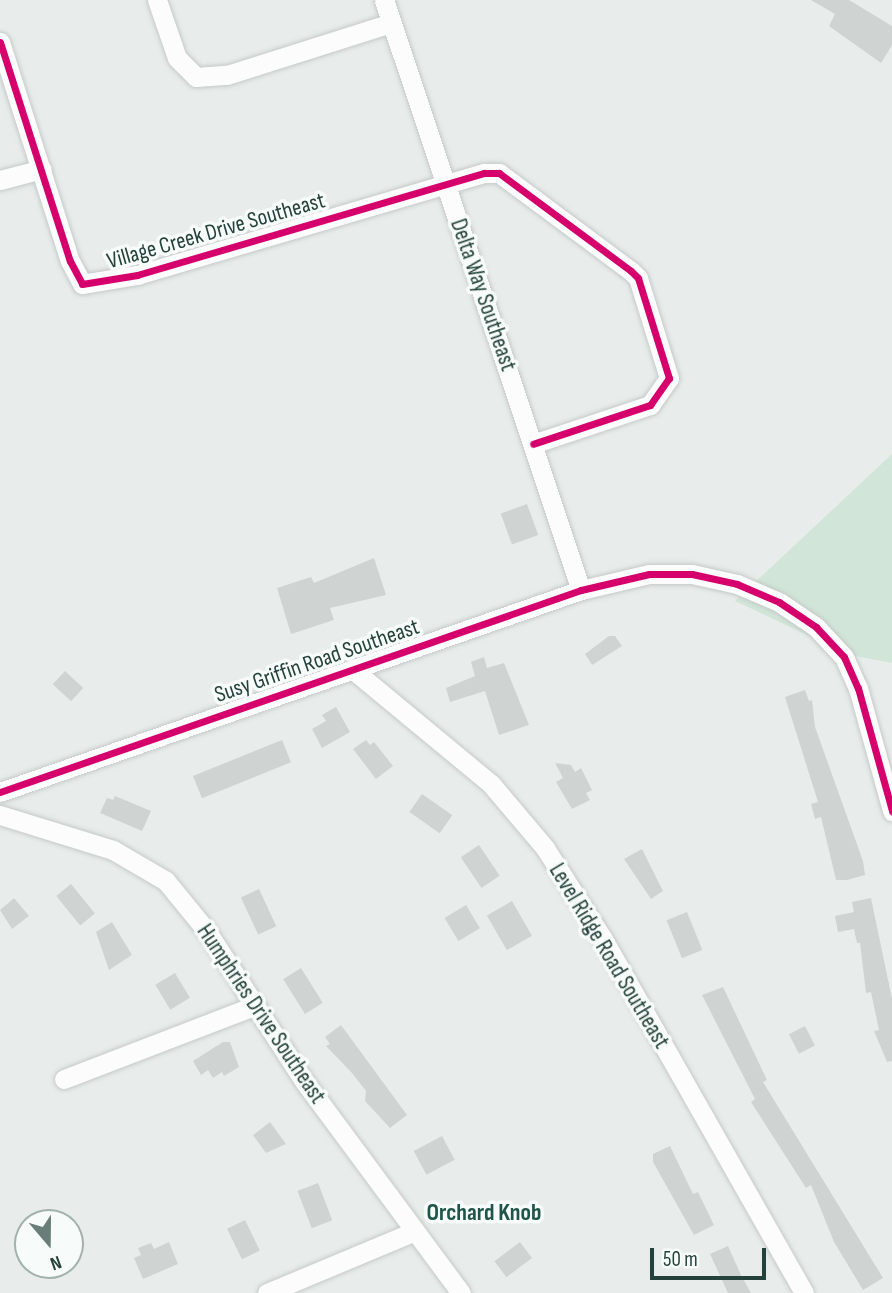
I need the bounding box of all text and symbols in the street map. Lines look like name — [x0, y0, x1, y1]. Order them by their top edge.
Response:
street label: Village Creek Drive Southeast — [104, 187, 328, 275]
street label: Delta Way Southeast — [444, 215, 522, 375]
street label: Susy Griffin Road Southeast — [211, 613, 423, 709]
street label: Level Ridge Road Southeast — [543, 858, 675, 1054]
street label: Humphries Drive Southeast — [191, 919, 331, 1109]
district label: Orchard Knob — [427, 1199, 541, 1227]
north arrow — [14, 1209, 84, 1279]
scale bar — [654, 1234, 770, 1278]
text: 50 m — [663, 1247, 698, 1272]
text: N — [47, 1250, 64, 1275]

